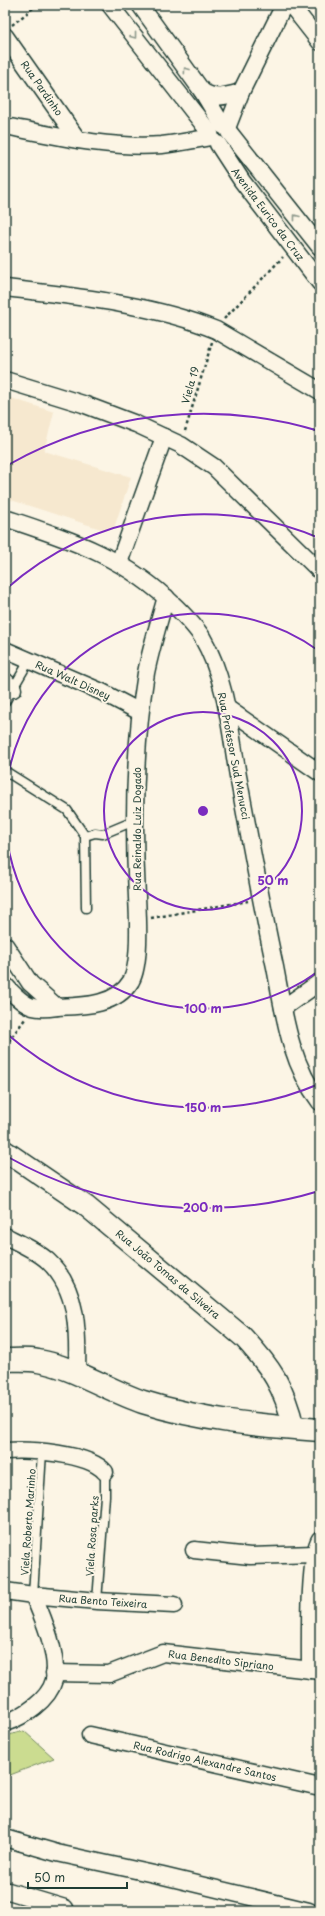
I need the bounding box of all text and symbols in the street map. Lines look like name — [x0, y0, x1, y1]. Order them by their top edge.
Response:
one-way arrow — [130, 31, 137, 38]
street label: Rua Pardinho — [18, 57, 67, 119]
one-way arrow — [184, 67, 191, 74]
street label: Avenida Eurico da Cruz — [228, 164, 309, 264]
one-way arrow — [294, 214, 301, 221]
street label: Viela 19 — [177, 365, 202, 405]
street label: Rua Walt Disney — [33, 656, 113, 703]
street label: Rua Professor Sud Menucci — [215, 691, 254, 821]
street label: Rua Reinaldo Luiz Dogado — [129, 767, 144, 891]
centre of rings — [196, 804, 210, 818]
text: 50 m — [257, 871, 289, 889]
text: 100 m — [184, 999, 222, 1017]
text: 150 m — [185, 1098, 221, 1116]
text: 200 m — [183, 1198, 223, 1216]
street label: Rua João Tomas da Silveira — [113, 1225, 224, 1322]
street label: Viela Roberto Marinho — [16, 1468, 39, 1576]
street label: Viela Rosa parks — [81, 1495, 102, 1577]
street label: Rua Bento Teixeira — [58, 1590, 149, 1611]
street label: Rua Benedito Sipriano — [167, 1646, 275, 1673]
street label: Rua Rodrigo Alexandre Santos — [132, 1737, 278, 1784]
scale bar — [28, 1864, 127, 1890]
text: 50 m — [34, 1868, 65, 1886]

